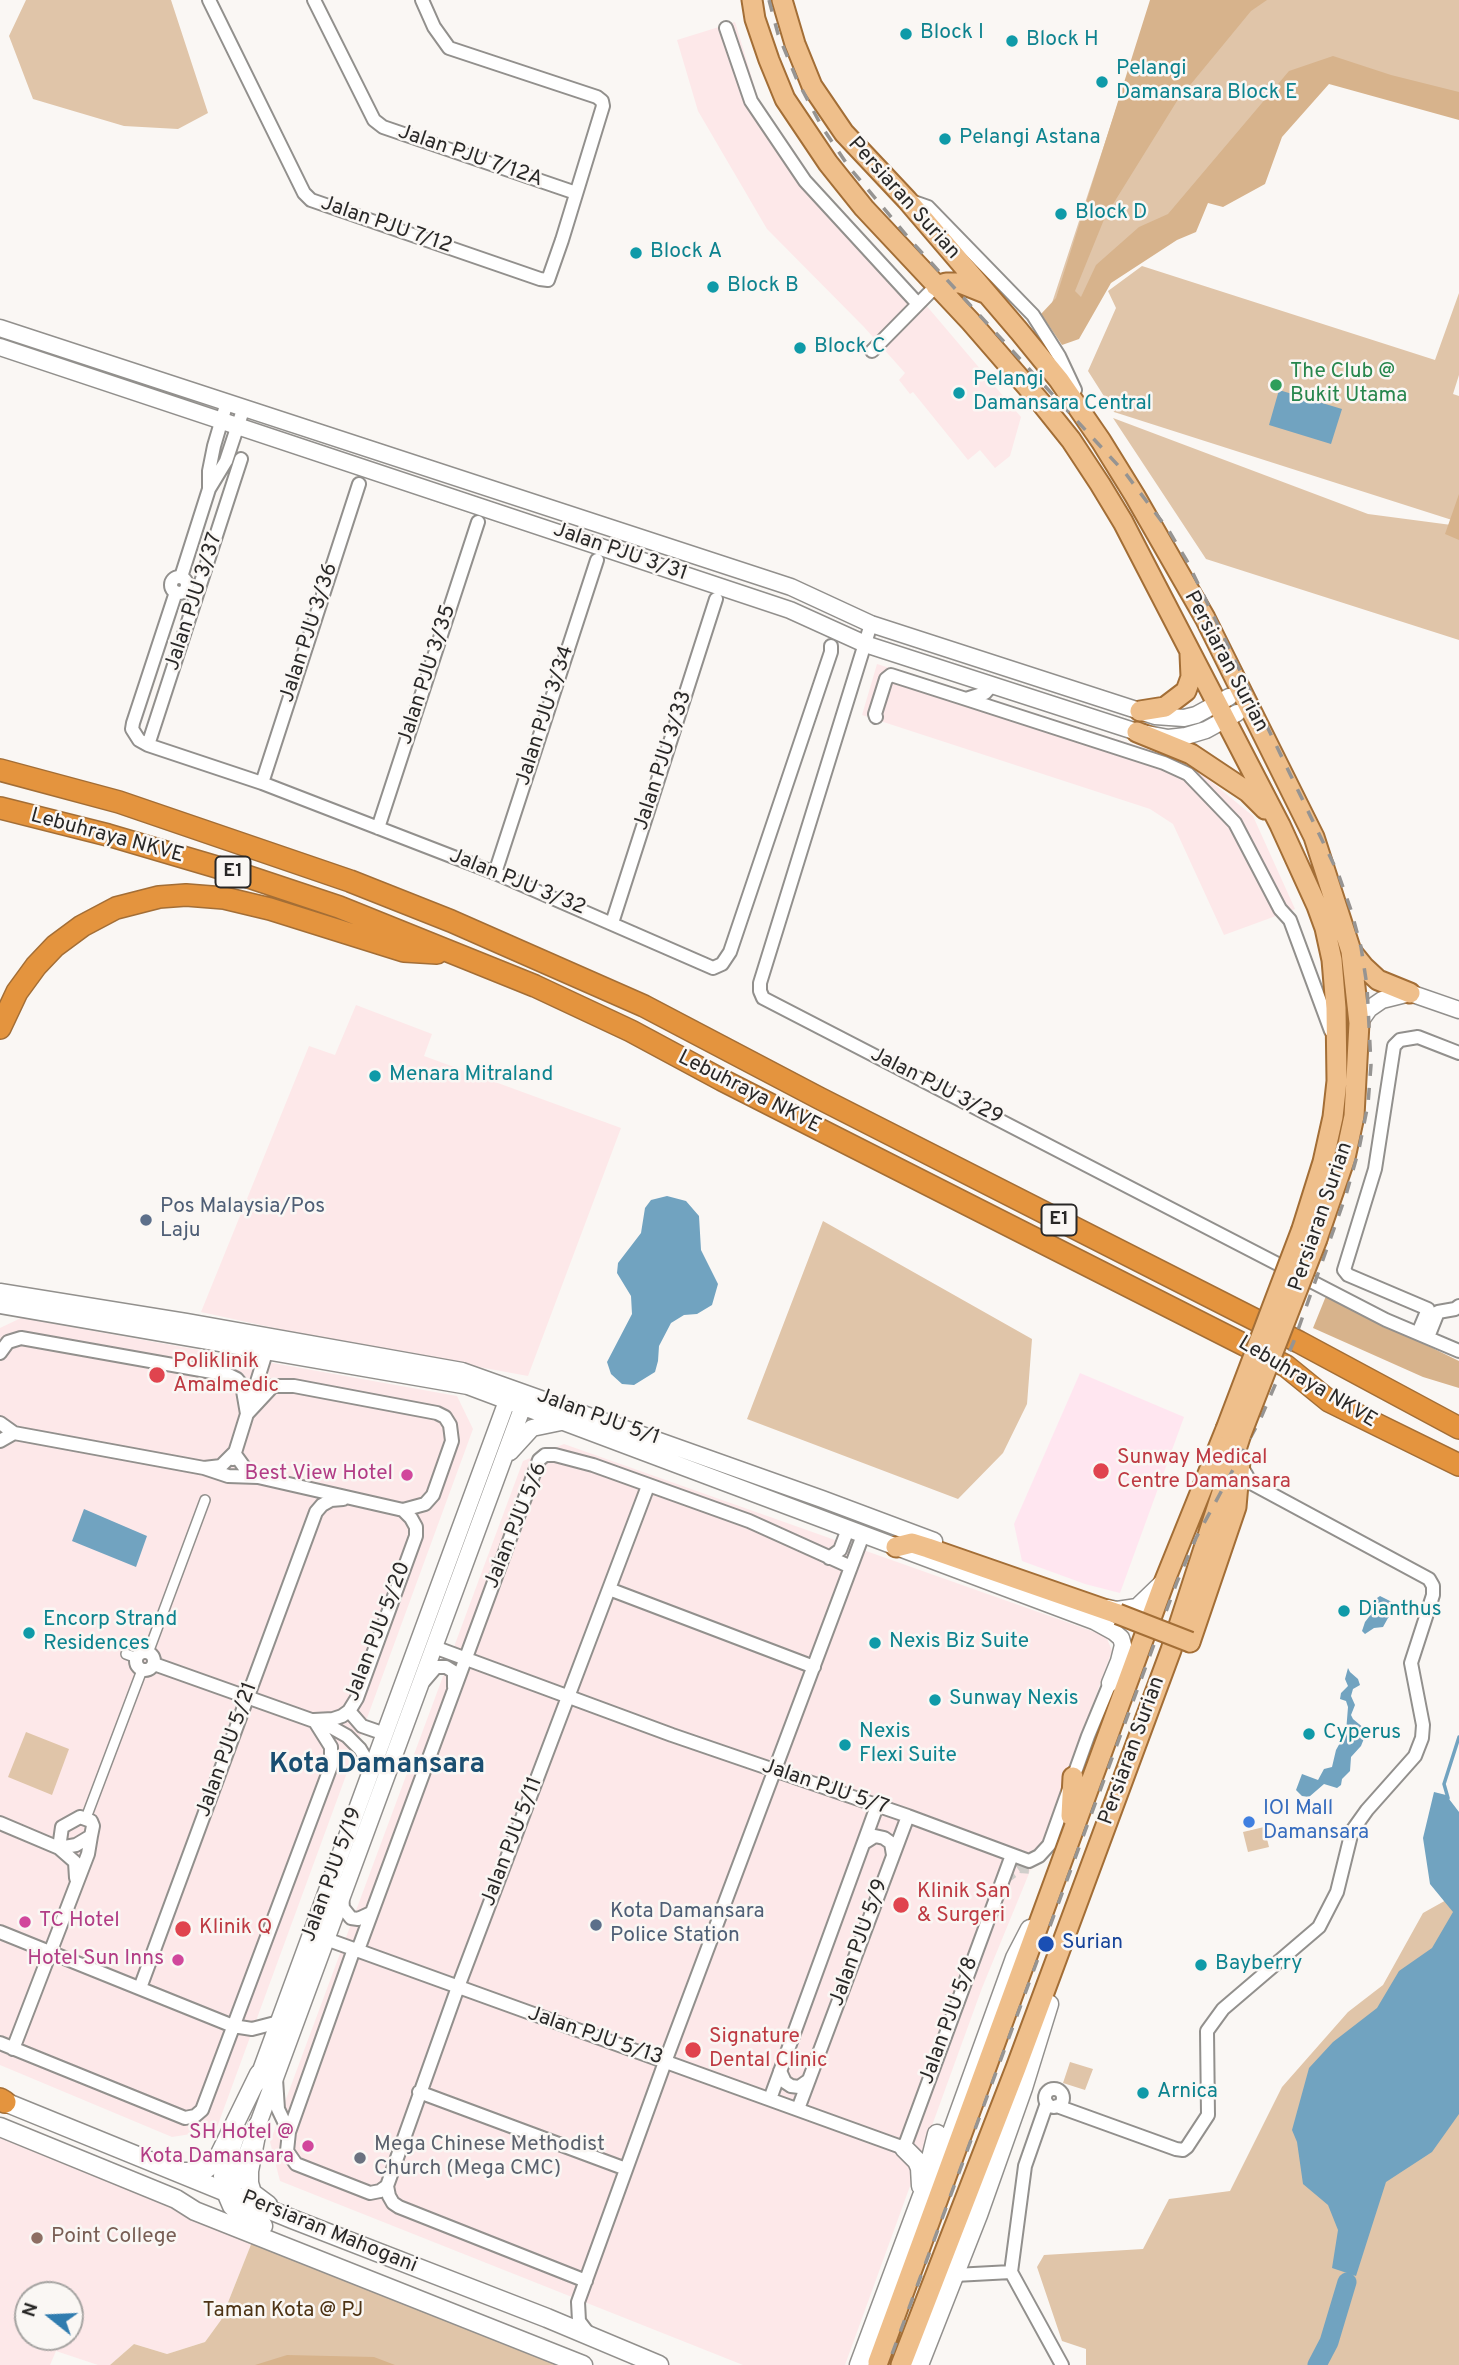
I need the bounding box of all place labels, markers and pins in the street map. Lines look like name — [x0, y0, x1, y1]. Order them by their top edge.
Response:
place label: Block I — [920, 21, 984, 47]
marker: Block I — [898, 26, 914, 42]
place label: Block H — [1026, 28, 1099, 54]
marker: Block H — [1004, 33, 1020, 49]
place label: Pelangi Damansara Block E — [1116, 57, 1297, 107]
marker: Pelangi Damansara Block E — [1094, 74, 1110, 90]
place label: Pelangi Astana — [959, 126, 1100, 152]
marker: Pelangi Astana — [937, 131, 953, 147]
place label: Block D — [1075, 201, 1147, 227]
marker: Block D — [1053, 206, 1069, 222]
place label: Block A — [650, 240, 722, 266]
marker: Block A — [628, 245, 644, 261]
place label: Block B — [727, 274, 799, 300]
marker: Block B — [705, 279, 721, 295]
place label: Block C — [814, 335, 886, 361]
marker: Block C — [792, 340, 808, 356]
place label: The Club @ Bukit Utama — [1290, 360, 1407, 410]
place label: Pelangi Damansara Central — [973, 368, 1152, 418]
marker: The Club @ Bukit Utama — [1268, 377, 1284, 393]
marker: Pelangi Damansara Central — [951, 385, 967, 401]
place label: Menara Mitraland — [389, 1063, 553, 1089]
marker: Menara Mitraland — [367, 1068, 383, 1084]
place label: Pos Malaysia/Pos Laju — [160, 1195, 325, 1245]
marker: Pos Malaysia/Pos Laju — [138, 1212, 154, 1228]
place label: Poliklinik Amalmedic — [173, 1350, 279, 1400]
marker: Poliklinik Amalmedic — [147, 1365, 167, 1385]
place label: Sunway Medical Centre Damansara — [1117, 1446, 1291, 1496]
marker: Sunway Medical Centre Damansara — [1091, 1461, 1111, 1481]
place label: Best View Hotel — [245, 1462, 393, 1488]
marker: Best View Hotel — [399, 1467, 415, 1483]
place label: Dianthus — [1358, 1598, 1441, 1624]
marker: Dianthus — [1336, 1603, 1352, 1619]
place label: Encorp Strand Residences — [43, 1608, 177, 1658]
marker: Encorp Strand Residences — [21, 1625, 37, 1641]
place label: Nexis Biz Suite — [889, 1630, 1029, 1656]
marker: Nexis Biz Suite — [867, 1635, 883, 1651]
place label: Sunway Nexis — [949, 1687, 1079, 1713]
marker: Sunway Nexis — [927, 1692, 943, 1708]
place label: Nexis Flexi Suite — [859, 1720, 957, 1770]
place label: Cyperus — [1323, 1721, 1401, 1747]
marker: Cyperus — [1301, 1726, 1317, 1742]
marker: Nexis Flexi Suite — [837, 1737, 853, 1753]
place label: IOI Mall Damansara — [1263, 1797, 1369, 1847]
marker: IOI Mall Damansara — [1241, 1814, 1257, 1830]
place label: Klinik San & Surgeri — [917, 1880, 1011, 1930]
marker: Klinik San & Surgeri — [891, 1895, 911, 1915]
place label: Kota Damansara Police Station — [610, 1900, 765, 1950]
place label: TC Hotel — [39, 1909, 120, 1935]
marker: TC Hotel — [17, 1914, 33, 1930]
place label: Klinik Q — [199, 1916, 272, 1942]
marker: Kota Damansara Police Station — [588, 1917, 604, 1933]
marker: Klinik Q — [173, 1919, 193, 1939]
place label: Surian — [1062, 1931, 1123, 1957]
marker: Surian — [1036, 1934, 1056, 1954]
place label: Hotel Sun Inns — [27, 1947, 164, 1973]
marker: Hotel Sun Inns — [170, 1952, 186, 1968]
place label: Bayberry — [1215, 1952, 1302, 1978]
marker: Bayberry — [1193, 1957, 1209, 1973]
place label: Signature Dental Clinic — [709, 2025, 827, 2075]
marker: Signature Dental Clinic — [683, 2040, 703, 2060]
place label: Arnica — [1157, 2080, 1218, 2106]
marker: Arnica — [1135, 2085, 1151, 2101]
place label: SH Hotel @ Kota Damansara — [139, 2121, 294, 2171]
place label: Mega Chinese Methodist Church (Mega CMC) — [374, 2133, 605, 2183]
marker: SH Hotel @ Kota Damansara — [300, 2138, 316, 2154]
marker: Mega Chinese Methodist Church (Mega CMC) — [352, 2150, 368, 2166]
place label: Point College — [51, 2225, 177, 2251]
marker: Point College — [29, 2230, 45, 2246]

